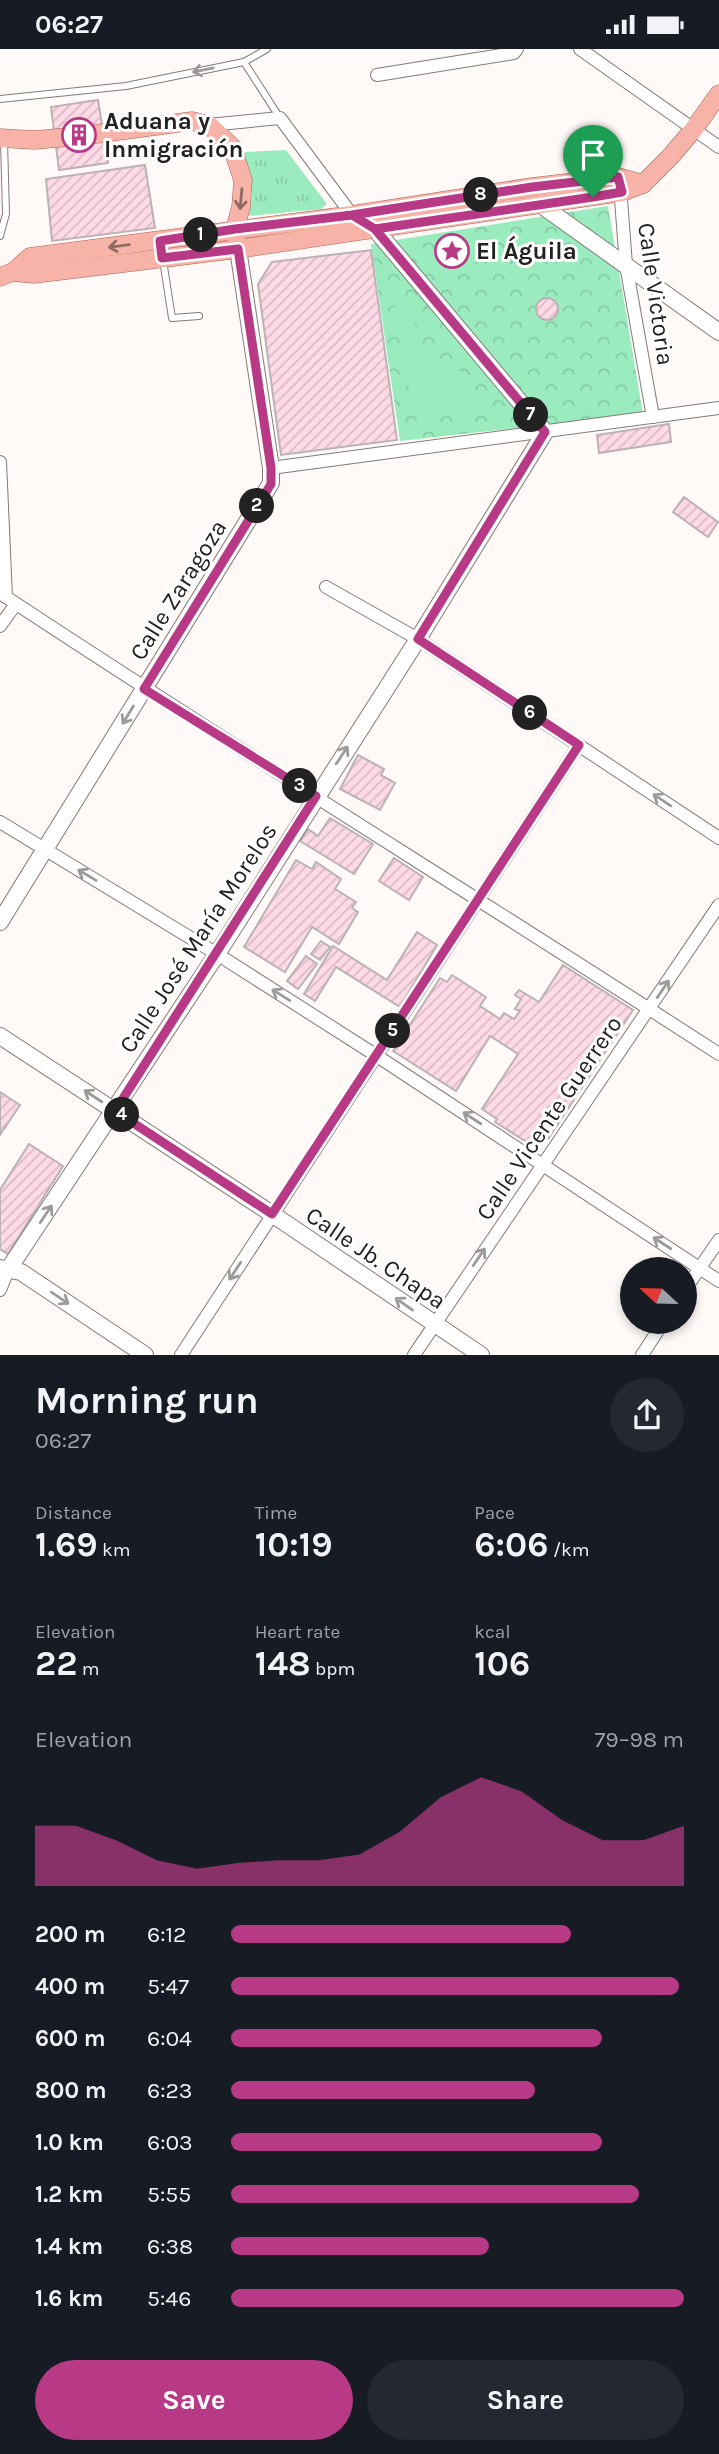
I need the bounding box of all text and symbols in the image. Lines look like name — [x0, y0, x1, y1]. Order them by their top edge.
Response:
text: 06:27 — [35, 9, 103, 40]
one-way arrow — [192, 64, 215, 78]
place label: Aduana y Inmigración — [104, 107, 243, 163]
building icon: Aduana y Inmigración — [60, 116, 98, 154]
pin — [563, 125, 623, 197]
icon: arrive — [574, 136, 612, 174]
pin: 8 — [463, 177, 498, 213]
text: 8 — [474, 183, 487, 205]
one-way arrow — [234, 187, 247, 210]
pin: 1 — [184, 217, 218, 253]
street label: Calle Victoria — [632, 221, 680, 367]
text: 1 — [197, 223, 204, 245]
place icon: El Águila — [433, 232, 471, 270]
place label: El Águila — [476, 235, 577, 265]
one-way arrow — [108, 240, 131, 253]
pin: 7 — [514, 397, 548, 433]
text: 7 — [526, 403, 535, 425]
pin: 2 — [240, 489, 274, 524]
text: 2 — [251, 494, 262, 516]
street label: Calle Zaragoza — [124, 515, 232, 665]
pin: 6 — [512, 695, 548, 731]
text: 6 — [524, 701, 535, 723]
one-way arrow — [120, 704, 134, 724]
one-way arrow — [335, 746, 350, 765]
pin: 3 — [282, 769, 318, 803]
text: 3 — [294, 774, 305, 796]
one-way arrow — [653, 793, 672, 808]
street label: Calle José María Morelos — [113, 818, 283, 1058]
one-way arrow — [78, 868, 98, 882]
one-way arrow — [656, 979, 670, 999]
one-way arrow — [271, 988, 291, 1002]
street label: Calle Vicente Guerrero — [470, 1011, 628, 1225]
pin: 5 — [376, 1013, 410, 1049]
text: 5 — [387, 1019, 398, 1041]
one-way arrow — [83, 1089, 103, 1103]
pin: 4 — [104, 1097, 140, 1133]
text: 4 — [116, 1103, 127, 1125]
one-way arrow — [463, 1111, 482, 1126]
street label: Calle Jb. Chapa — [301, 1201, 451, 1315]
one-way arrow — [39, 1205, 53, 1224]
one-way arrow — [653, 1236, 672, 1251]
one-way arrow — [472, 1248, 486, 1267]
north arrow — [620, 1257, 696, 1333]
map controls — [620, 1257, 697, 1334]
one-way arrow — [228, 1261, 242, 1280]
one-way arrow — [50, 1291, 69, 1305]
one-way arrow — [395, 1297, 414, 1311]
text: Morning run — [35, 1378, 259, 1423]
button: share — [610, 1378, 684, 1452]
text: 06:27 — [35, 1427, 91, 1454]
text: Distance — [35, 1502, 112, 1524]
text: Time — [255, 1502, 297, 1524]
text: Pace — [474, 1502, 515, 1524]
text: 1.69 — [35, 1524, 98, 1565]
text: 10:19 — [255, 1524, 333, 1565]
text: 6:06 — [474, 1524, 548, 1565]
text: km — [98, 1539, 131, 1561]
text: /km — [548, 1539, 590, 1561]
text: Elevation — [35, 1621, 115, 1643]
text: Heart rate — [255, 1621, 340, 1643]
text: kcal — [474, 1621, 511, 1643]
text: 22 — [35, 1643, 77, 1684]
text: 148 — [255, 1643, 311, 1684]
text: 106 — [474, 1643, 530, 1684]
text: m — [77, 1658, 100, 1680]
text: bpm — [311, 1658, 355, 1680]
text: Elevation — [35, 1726, 132, 1753]
text: 79–98 m — [595, 1726, 684, 1753]
text: 200 m — [35, 1921, 106, 1948]
text: 6:12 — [147, 1921, 186, 1948]
text: 400 m — [35, 1973, 105, 2000]
text: 5:47 — [147, 1973, 189, 2000]
text: 600 m — [35, 2025, 106, 2052]
text: 6:04 — [147, 2025, 192, 2052]
text: 800 m — [35, 2077, 107, 2104]
text: 6:23 — [147, 2077, 192, 2104]
text: 1.0 km — [35, 2129, 104, 2156]
text: 6:03 — [147, 2129, 193, 2156]
text: 1.2 km — [35, 2181, 103, 2208]
text: 5:55 — [147, 2181, 191, 2208]
text: 1.4 km — [35, 2233, 103, 2260]
text: 6:38 — [147, 2233, 193, 2260]
text: 1.6 km — [35, 2285, 103, 2312]
text: 5:46 — [147, 2285, 191, 2312]
button: Save — [35, 2360, 353, 2440]
button: Share — [367, 2360, 684, 2440]

